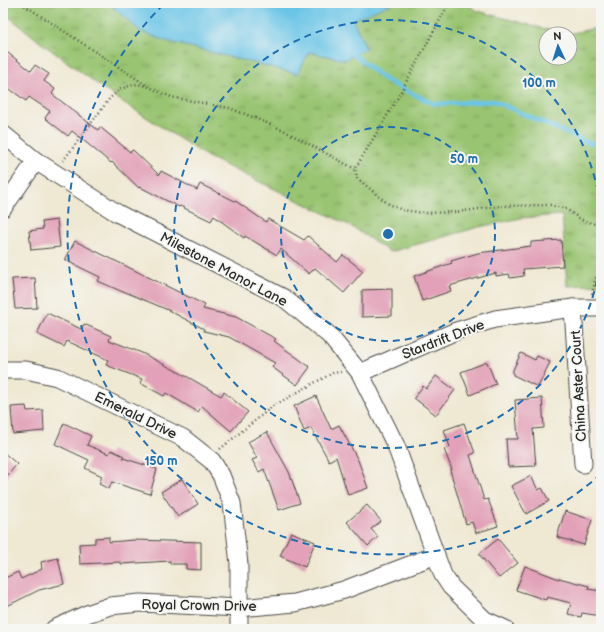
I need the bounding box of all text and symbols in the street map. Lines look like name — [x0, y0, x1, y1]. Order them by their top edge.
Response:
north arrow — [538, 26, 578, 66]
text: N — [553, 30, 562, 43]
text: 100 m — [522, 76, 556, 91]
text: 50 m — [450, 152, 478, 167]
centre of rings — [381, 227, 395, 241]
street label: Milestone Manor Lane — [157, 229, 290, 310]
street label: Stardrift Drive — [400, 316, 487, 363]
street label: China Aster Court — [567, 329, 590, 442]
street label: Emerald Drive — [92, 388, 180, 443]
text: 150 m — [145, 454, 177, 469]
street label: Royal Crown Drive — [141, 596, 257, 615]

